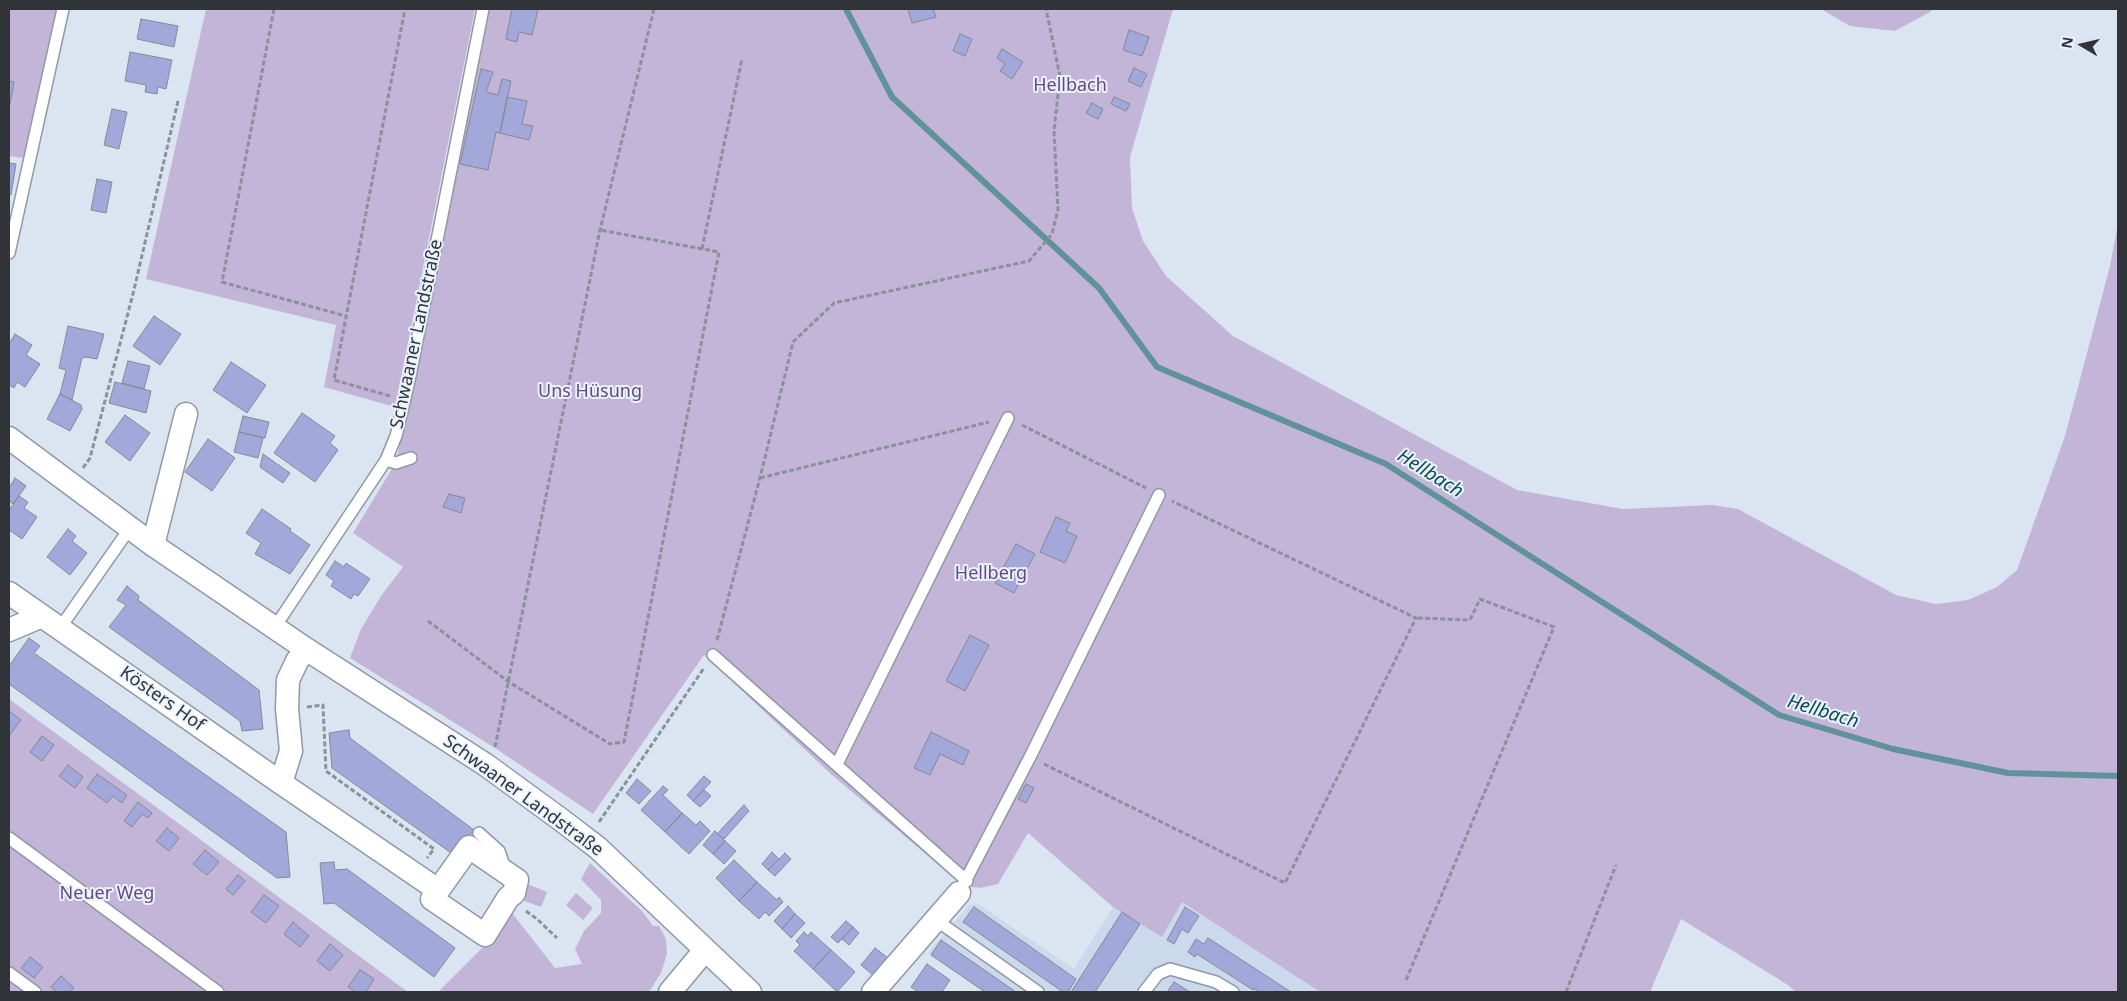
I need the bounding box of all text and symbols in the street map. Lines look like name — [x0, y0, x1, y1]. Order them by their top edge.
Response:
north arrow — [2057, 20, 2107, 70]
text: N — [2056, 35, 2077, 50]
park label: Hellbach — [1033, 75, 1107, 97]
street label: Schwaaner Landstraße — [386, 237, 448, 431]
park label: Uns Hüsung — [538, 381, 642, 403]
water label: Hellbach — [1393, 445, 1467, 503]
park label: Hellberg — [955, 563, 1027, 585]
street label: Kösters Hof — [115, 662, 209, 736]
water label: Hellbach — [1784, 690, 1862, 734]
street label: Schwaaner Landstraße — [439, 731, 607, 861]
park label: Neuer Weg — [60, 883, 154, 905]

